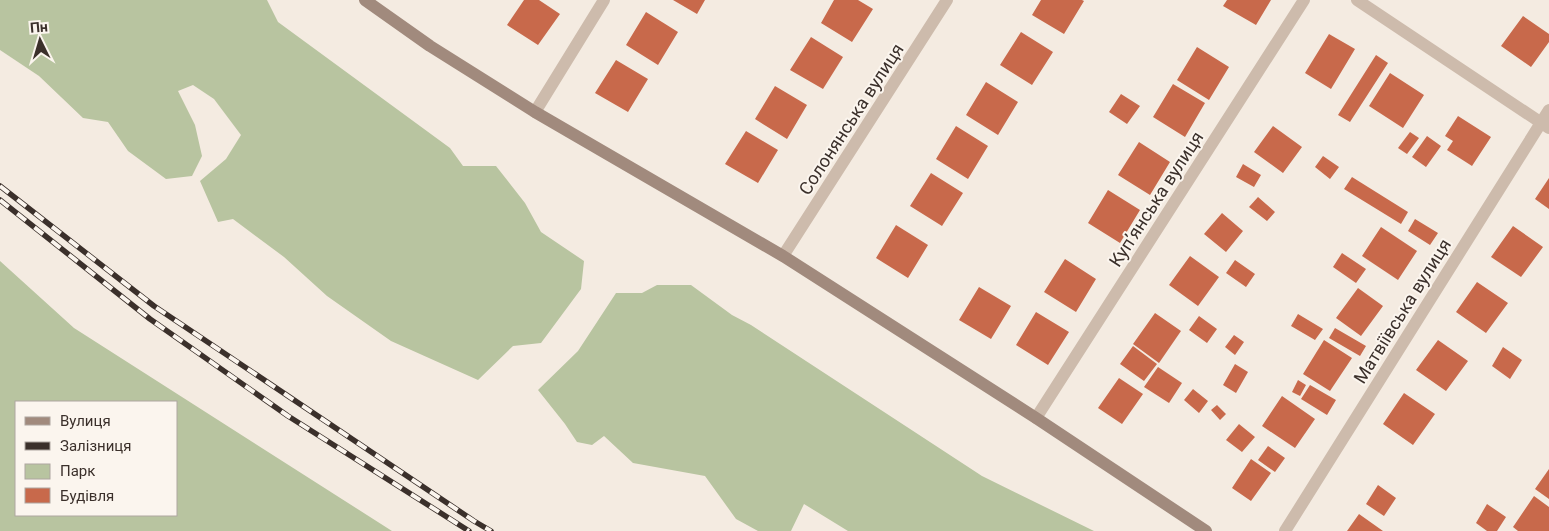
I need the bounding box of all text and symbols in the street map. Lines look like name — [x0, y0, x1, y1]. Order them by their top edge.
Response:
north arrow — [15, 15, 65, 65]
text: Пн — [29, 18, 49, 36]
street label: Солонянська вулиця — [794, 39, 908, 199]
street label: Купʼянська вулиця — [1104, 127, 1208, 271]
street label: Матвіївська вулиця — [1349, 235, 1455, 387]
legend — [15, 401, 178, 516]
text: Вулиця — [60, 412, 111, 430]
text: Залізниця — [60, 437, 132, 455]
text: Парк — [60, 462, 95, 480]
text: Будівля — [60, 487, 114, 505]

